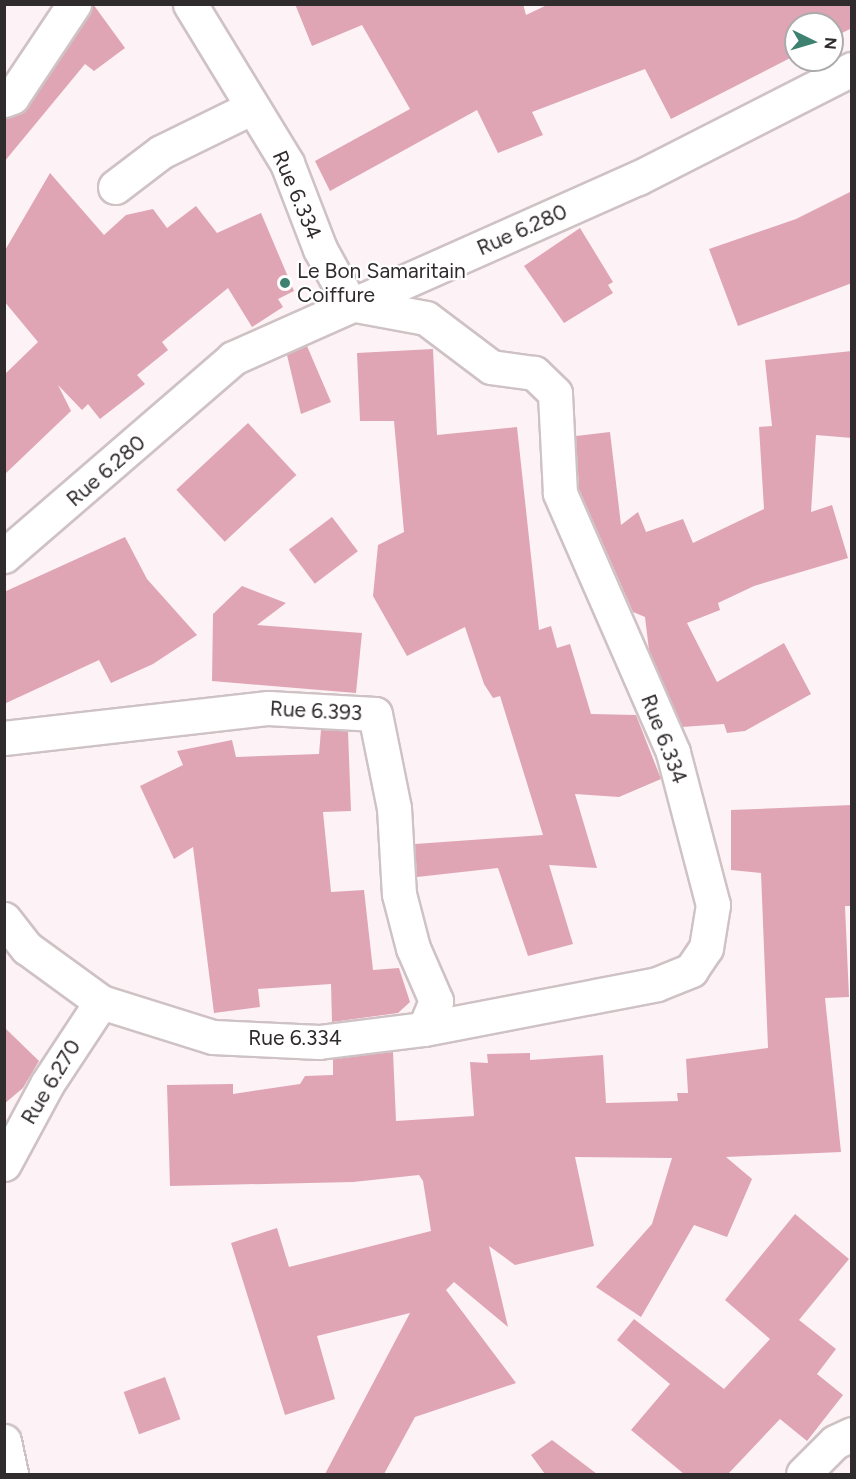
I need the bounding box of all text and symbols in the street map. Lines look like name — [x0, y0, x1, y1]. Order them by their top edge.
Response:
north arrow — [784, 12, 844, 72]
text: N — [820, 36, 840, 50]
street label: Rue 6.334 — [267, 147, 327, 243]
street label: Rue 6.280 — [473, 199, 571, 261]
place label: Le Bon Samaritain Coiffure — [297, 258, 466, 308]
marker: Le Bon Samaritain Coiffure — [278, 276, 292, 290]
street label: Rue 6.280 — [62, 430, 150, 512]
street label: Rue 6.334 — [635, 691, 693, 787]
street label: Rue 6.393 — [269, 696, 363, 726]
street label: Rue 6.334 — [248, 1025, 342, 1051]
street label: Rue 6.270 — [16, 1035, 86, 1129]

